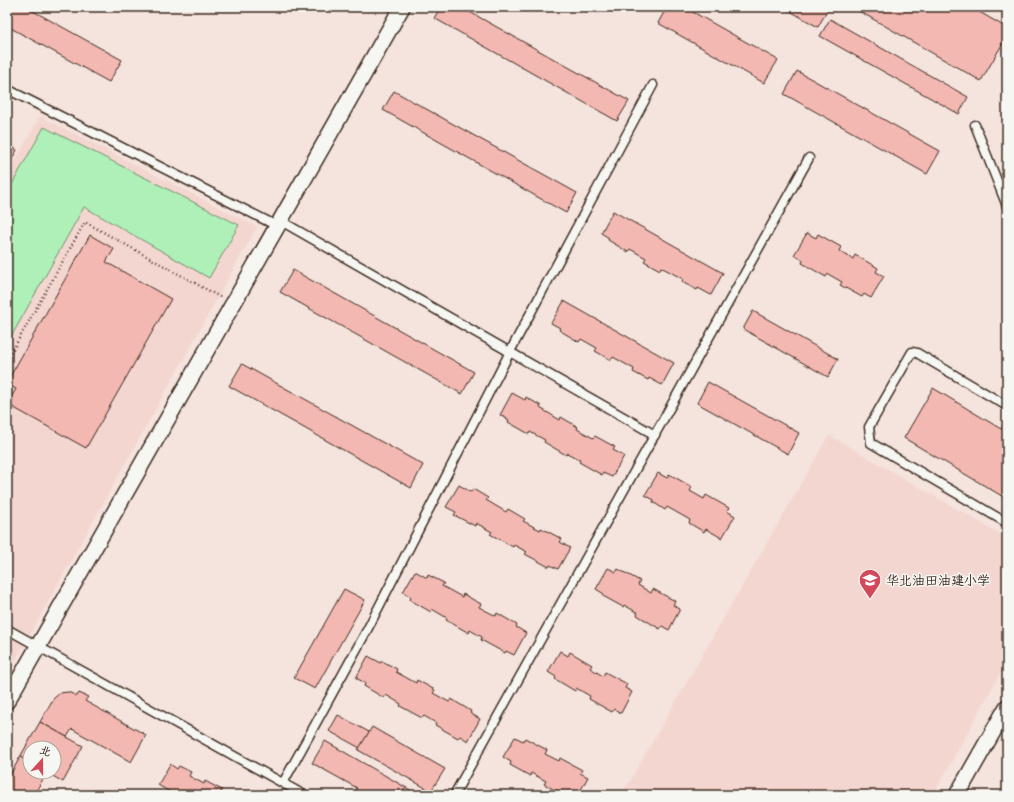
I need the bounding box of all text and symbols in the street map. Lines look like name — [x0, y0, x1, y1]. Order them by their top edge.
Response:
school or university icon: 华北油田油建小学 — [857, 567, 883, 600]
place label: 华北油田油建小学 — [886, 573, 990, 592]
north arrow — [22, 740, 62, 780]
text: 北 — [37, 743, 53, 762]

